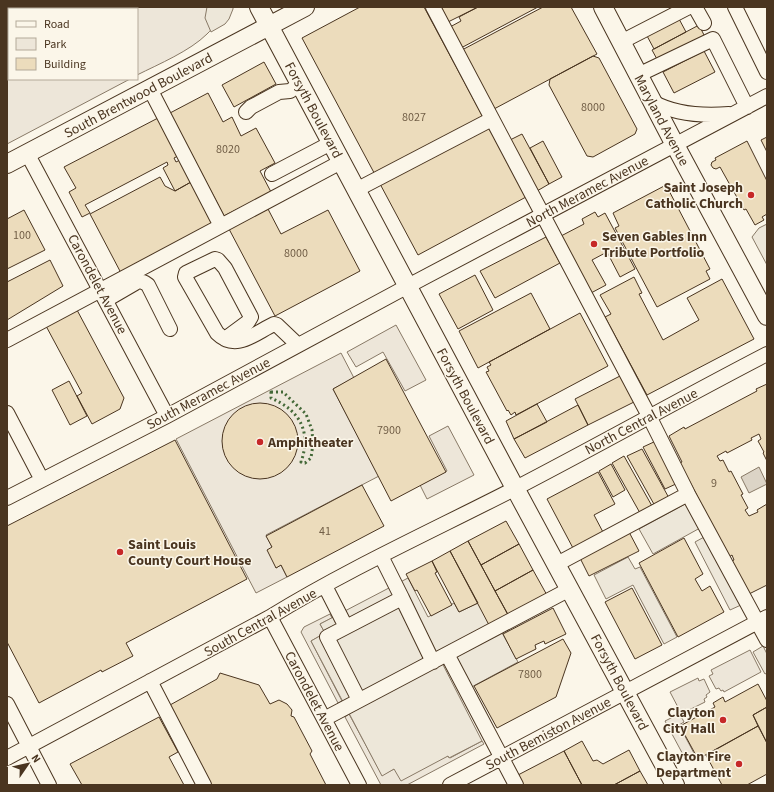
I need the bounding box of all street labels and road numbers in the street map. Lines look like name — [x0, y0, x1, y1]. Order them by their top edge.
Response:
street label: South Brentwood Boulevard — [61, 48, 216, 144]
street label: Forsyth Boulevard — [279, 59, 347, 162]
street label: Maryland Avenue — [629, 71, 694, 170]
street label: North Meramec Avenue — [523, 151, 652, 233]
street label: Carondelet Avenue — [62, 231, 132, 338]
street label: Forsyth Boulevard — [431, 345, 499, 448]
street label: South Meramec Avenue — [143, 353, 274, 435]
street label: North Central Avenue — [582, 384, 701, 460]
street label: South Central Avenue — [200, 583, 321, 662]
street label: Forsyth Boulevard — [585, 631, 653, 734]
street label: Carondelet Avenue — [279, 648, 349, 755]
street label: South Bemiston Avenue — [482, 692, 615, 775]

